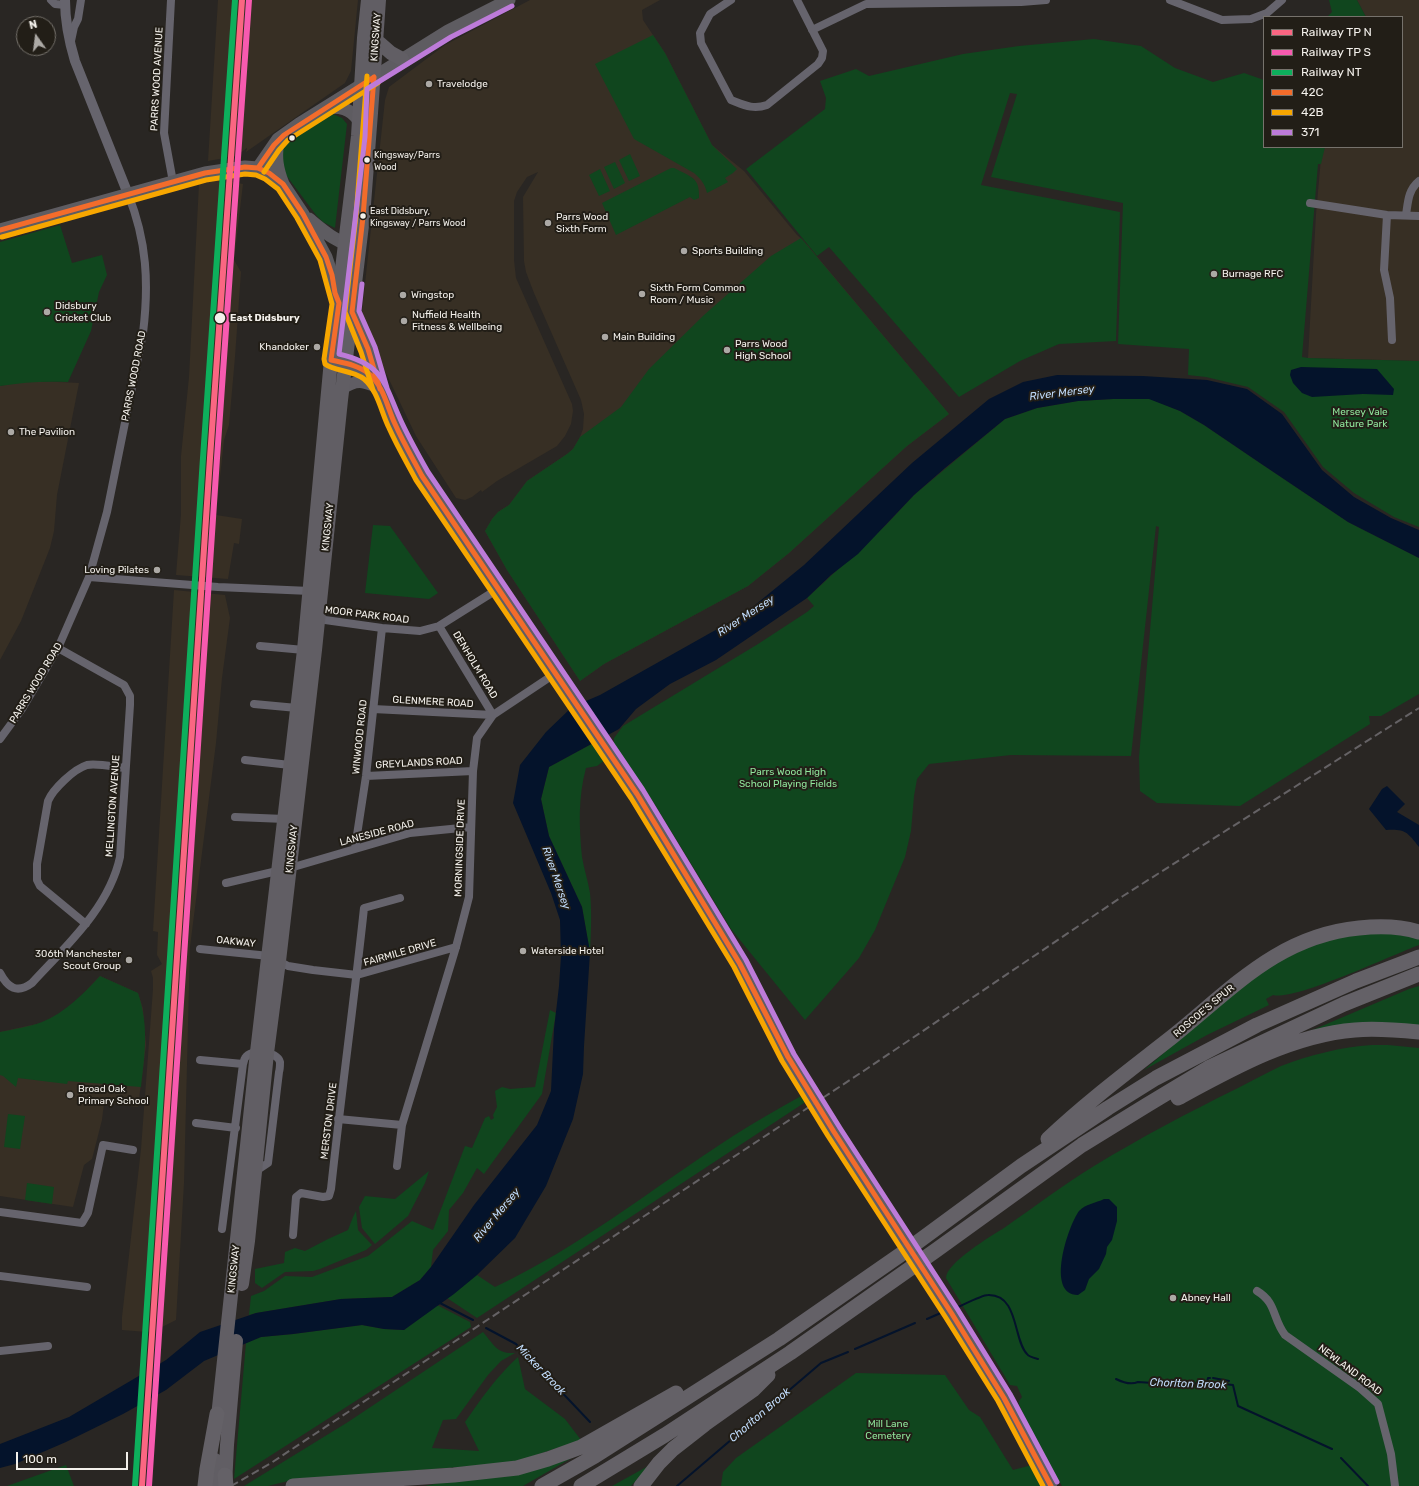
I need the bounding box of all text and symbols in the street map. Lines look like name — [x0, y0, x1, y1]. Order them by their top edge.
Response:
street label: KINGSWAY — [368, 12, 384, 62]
north arrow — [16, 16, 56, 56]
legend — [1263, 16, 1403, 148]
text: N — [28, 18, 39, 32]
text: Railway TP N — [1301, 25, 1372, 39]
street label: PARRS WOOD AVENUE — [148, 27, 166, 131]
text: Railway TP S — [1301, 45, 1371, 59]
text: Railway NT — [1301, 65, 1362, 79]
place label: Travelodge — [437, 78, 488, 90]
marker: Travelodge — [424, 79, 434, 89]
text: 42C — [1301, 85, 1324, 99]
text: 42B — [1301, 105, 1324, 119]
text: 371 — [1301, 125, 1320, 139]
unlabelled marker — [287, 133, 297, 143]
place label: Kingsway/Parrs Wood — [374, 150, 440, 171]
marker: Kingsway/Parrs Wood — [362, 155, 372, 165]
place label: East Didsbury, Kingsway / Parrs Wood — [370, 206, 466, 227]
marker: East Didsbury, Kingsway / Parrs Wood — [358, 211, 368, 221]
place label: Parrs Wood Sixth Form — [556, 211, 608, 234]
marker: Parrs Wood Sixth Form — [543, 218, 553, 228]
place label: Sports Building — [692, 245, 763, 257]
marker: Sports Building — [679, 246, 689, 256]
place label: Burnage RFC — [1222, 268, 1283, 280]
marker: Burnage RFC — [1209, 269, 1219, 279]
place label: Sixth Form Common Room / Music — [650, 282, 745, 306]
place label: Wingstop — [411, 289, 454, 301]
marker: Sixth Form Common Room / Music — [637, 289, 647, 299]
marker: Wingstop — [398, 290, 408, 300]
place label: Didsbury Cricket Club — [55, 300, 111, 324]
marker: Didsbury Cricket Club — [42, 307, 52, 317]
place label: Nuffield Health Fitness & Wellbeing — [412, 309, 502, 332]
marker: East Didsbury — [213, 311, 227, 325]
place label: East Didsbury — [230, 312, 300, 324]
marker: Nuffield Health Fitness & Wellbeing — [399, 316, 409, 326]
street label: PARRS WOOD ROAD — [119, 330, 149, 422]
place label: Main Building — [613, 331, 675, 343]
marker: Main Building — [600, 332, 610, 342]
place label: Parrs Wood High School — [735, 338, 791, 362]
place label: Khandoker — [259, 341, 309, 353]
marker: Khandoker — [312, 342, 322, 352]
marker: Parrs Wood High School — [722, 345, 732, 355]
water label: River Mersey — [1029, 382, 1095, 404]
park label: Mersey Vale Nature Park — [1332, 406, 1388, 430]
place label: The Pavilion — [19, 426, 75, 438]
marker: The Pavilion — [6, 427, 16, 437]
street label: KINGSWAY — [319, 502, 337, 552]
place label: Loving Pilates — [84, 564, 149, 576]
marker: Loving Pilates — [152, 565, 162, 575]
water label: River Mersey — [715, 593, 777, 639]
street label: MOOR PARK ROAD — [324, 604, 410, 626]
street label: DENHOLM ROAD — [450, 629, 500, 701]
street label: PARRS WOOD ROAD — [7, 640, 65, 726]
street label: GLENMERE ROAD — [392, 694, 474, 710]
street label: WINWOOD ROAD — [350, 699, 370, 775]
street label: MELLINGTON AVENUE — [103, 755, 123, 857]
street label: GREYLANDS ROAD — [375, 755, 463, 771]
park label: Parrs Wood High School Playing Fields — [739, 766, 837, 790]
street label: MORNINGSIDE DRIVE — [452, 799, 468, 897]
street label: LANESIDE ROAD — [339, 817, 415, 849]
street label: KINGSWAY — [283, 824, 301, 874]
water label: River Mersey — [539, 845, 573, 911]
street label: OAKWAY — [216, 934, 256, 950]
street label: FAIRMILE DRIVE — [362, 937, 438, 969]
place label: Waterside Hotel — [531, 945, 604, 957]
marker: Waterside Hotel — [518, 946, 528, 956]
place label: 306th Manchester Scout Group — [35, 948, 121, 972]
marker: 306th Manchester Scout Group — [124, 955, 134, 965]
street label: ROSCOE'S SPUR — [1171, 982, 1237, 1040]
street label: MERSTON DRIVE — [318, 1082, 340, 1160]
place label: Broad Oak Primary School — [78, 1083, 149, 1106]
marker: Broad Oak Primary School — [65, 1090, 75, 1100]
water label: River Mersey — [471, 1186, 523, 1244]
street label: KINGSWAY — [225, 1244, 243, 1294]
place label: Abney Hall — [1181, 1292, 1231, 1304]
marker: Abney Hall — [1168, 1293, 1178, 1303]
water label: Micker Brook — [513, 1342, 569, 1398]
street label: NEWLAND ROAD — [1316, 1342, 1384, 1398]
water label: Chorlton Brook — [1149, 1376, 1227, 1392]
water label: Chorlton Brook — [727, 1385, 793, 1445]
park label: Mill Lane Cemetery — [865, 1418, 911, 1442]
scale bar — [18, 1444, 130, 1470]
text: 100 m — [23, 1452, 57, 1466]

